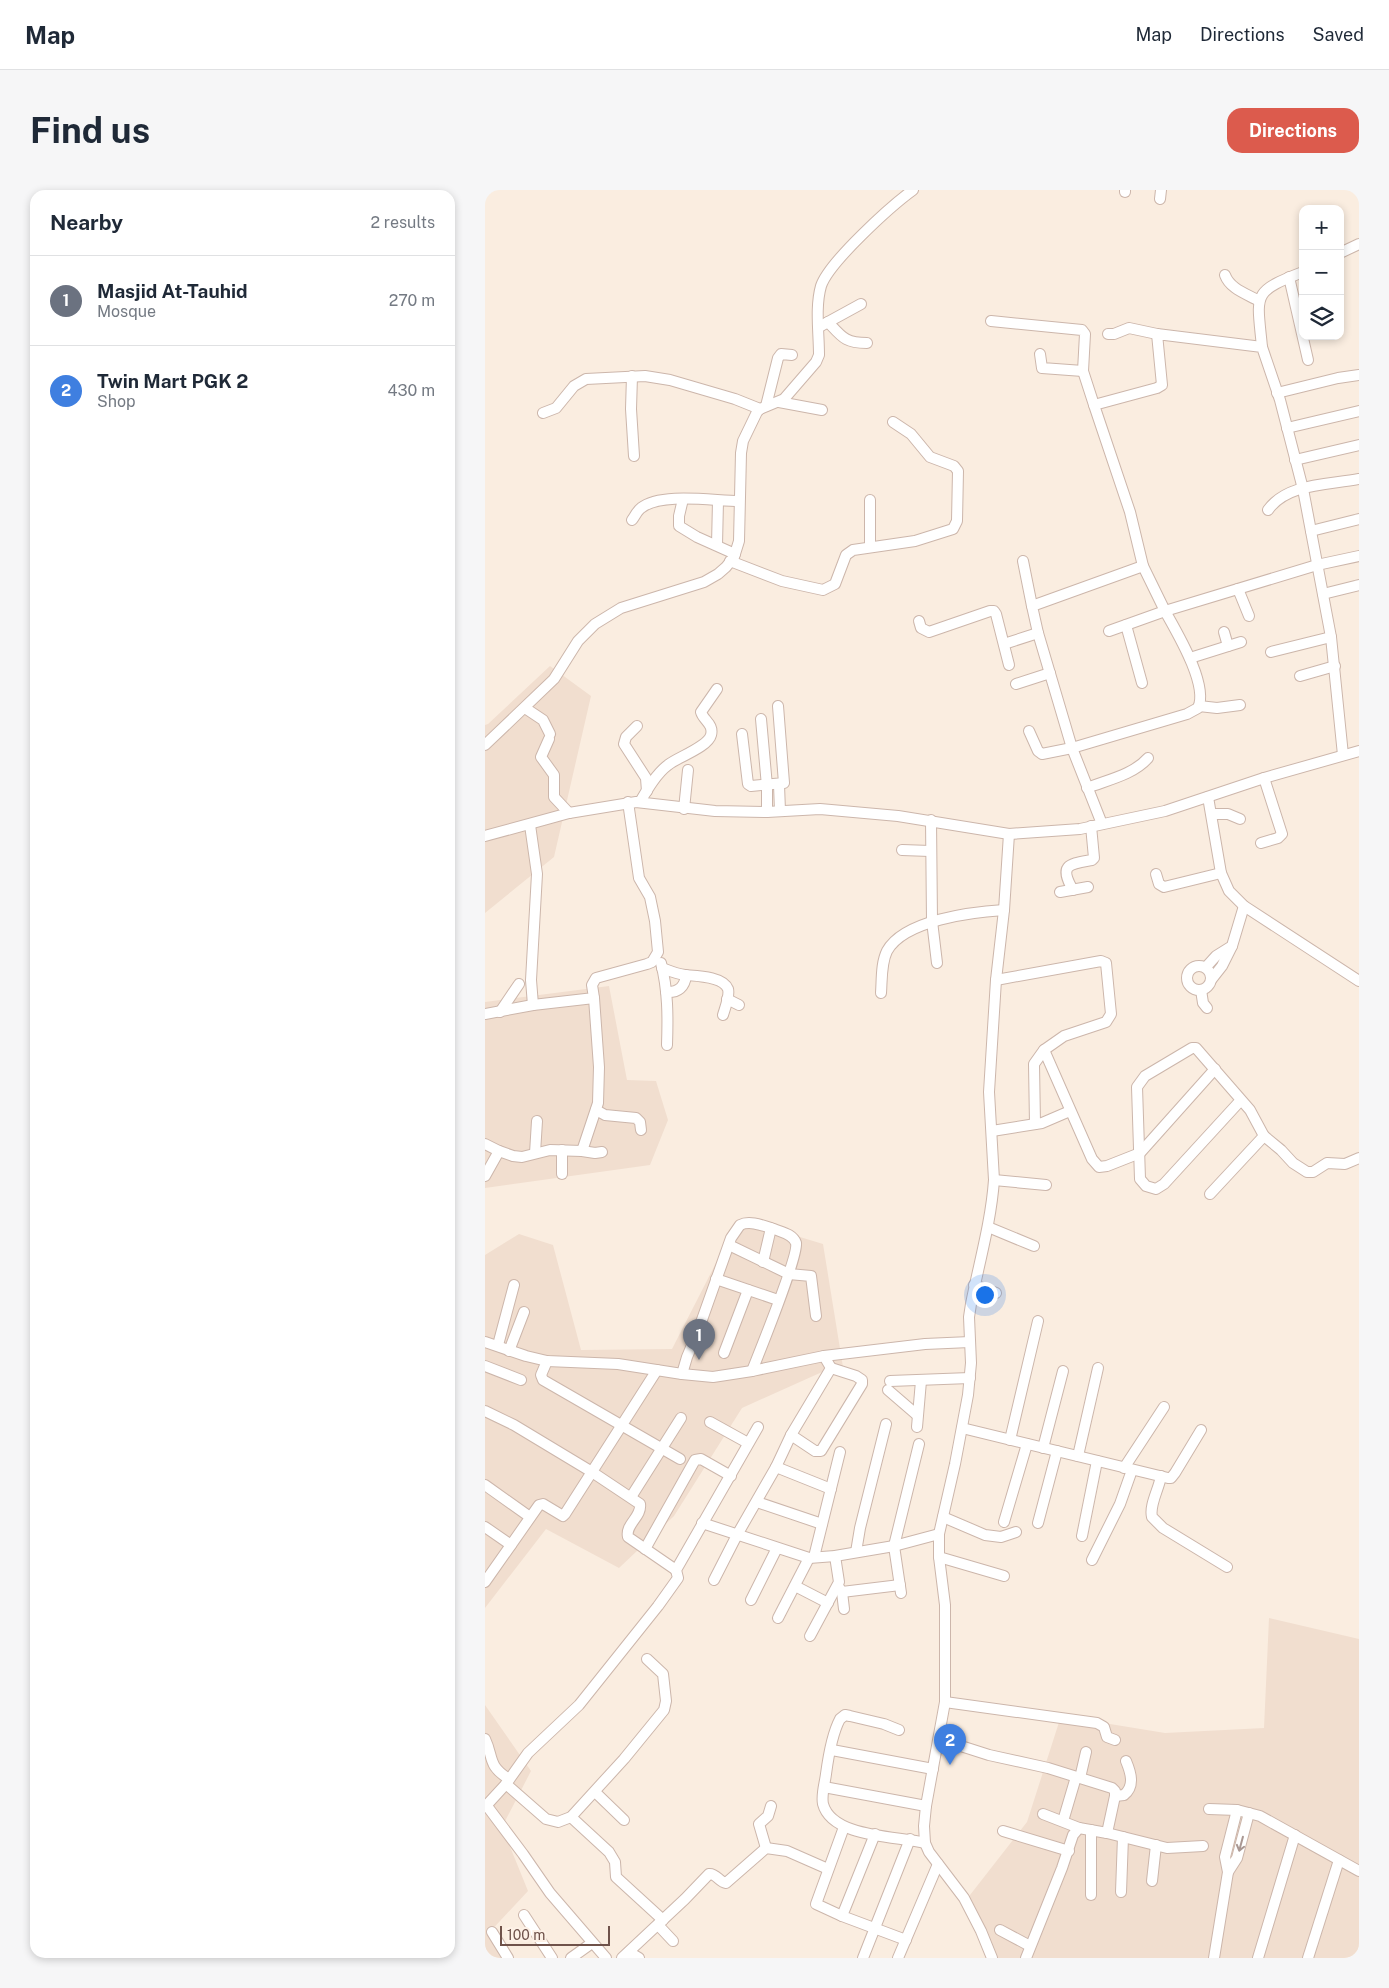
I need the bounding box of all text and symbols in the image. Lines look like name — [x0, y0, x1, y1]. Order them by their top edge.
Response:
text: Map — [25, 21, 75, 49]
text: Map — [1135, 24, 1172, 45]
text: Directions — [1200, 24, 1285, 45]
text: Saved — [1313, 24, 1364, 45]
button: Directions — [1227, 108, 1359, 153]
text: Find us — [30, 110, 150, 151]
map controls — [1299, 205, 1344, 340]
button: + — [1299, 205, 1344, 250]
text: Nearby — [50, 210, 123, 235]
text: 2 results — [370, 213, 435, 232]
button: − — [1299, 250, 1344, 295]
text: Masjid At-Tauhid — [97, 280, 248, 302]
text: 1 — [63, 291, 69, 310]
text: 270 m — [389, 291, 435, 310]
button: layers — [1299, 295, 1344, 340]
text: Mosque — [97, 302, 156, 321]
text: Twin Mart PGK 2 — [97, 370, 248, 392]
text: 2 — [61, 381, 71, 400]
text: 430 m — [387, 381, 435, 400]
text: Shop — [97, 392, 136, 411]
your location — [972, 1282, 998, 1308]
pin: 1 — [683, 1319, 715, 1360]
pin: 2 — [934, 1724, 966, 1765]
one-way arrow — [1236, 1835, 1245, 1851]
scale bar — [500, 1923, 610, 1946]
text: 100 m — [507, 1927, 545, 1943]

